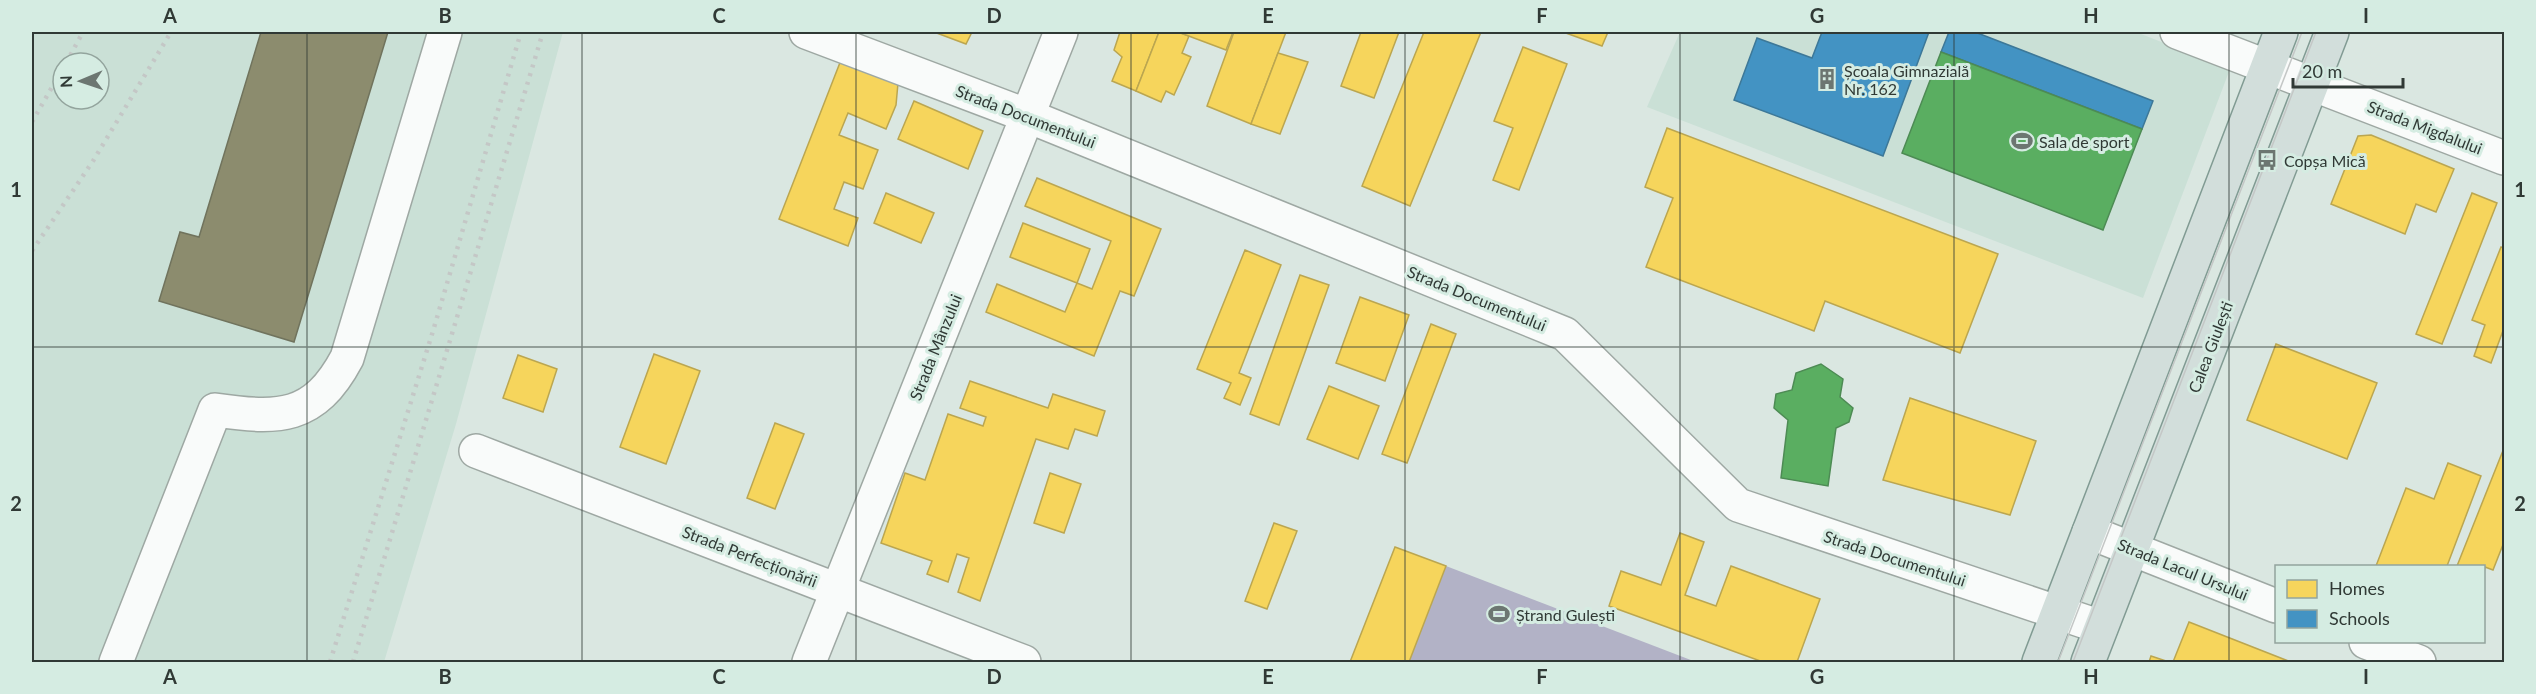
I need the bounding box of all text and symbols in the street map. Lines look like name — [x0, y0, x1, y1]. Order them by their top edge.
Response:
text: A — [162, 3, 177, 27]
text: B — [438, 3, 452, 27]
text: C — [712, 3, 726, 27]
text: D — [986, 3, 1002, 27]
text: E — [1262, 3, 1274, 27]
text: F — [1536, 3, 1548, 27]
text: G — [1810, 3, 1824, 27]
text: H — [2083, 3, 2099, 27]
text: I — [2363, 3, 2369, 27]
north arrow — [51, 51, 111, 111]
scale bar — [2293, 51, 2402, 89]
text: 20 m — [2302, 60, 2342, 82]
place label: Școala Gimnazială Nr. 162 — [1844, 61, 1969, 98]
building icon: Școala Gimnazială Nr. 162 — [1815, 67, 1839, 91]
text: N — [56, 75, 75, 88]
street label: Strada Documentului — [954, 81, 1098, 151]
street label: Strada Migdalului — [2365, 96, 2485, 158]
sports icon: Sala de sport — [2010, 129, 2034, 153]
place label: Sala de sport — [2039, 132, 2130, 151]
bus stop icon: Copșa Mică — [2255, 148, 2279, 172]
place label: Copșa Mică — [2284, 151, 2366, 170]
text: 1 — [10, 177, 22, 201]
text: 1 — [2514, 177, 2526, 201]
street label: Strada Documentului — [1405, 261, 1549, 335]
street label: Strada Mânzului — [905, 291, 965, 403]
street label: Calea Giulești — [2184, 299, 2236, 395]
text: 2 — [10, 491, 22, 515]
text: 2 — [2514, 491, 2526, 515]
street label: Strada Perfecționării — [680, 522, 820, 590]
street label: Strada Documentului — [1822, 526, 1968, 590]
street label: Strada Lacul Ursului — [2115, 534, 2251, 604]
legend — [2275, 565, 2485, 643]
text: Homes — [2329, 577, 2385, 599]
sports icon: Ștrand Gulești — [1487, 602, 1511, 626]
place label: Ștrand Gulești — [1516, 605, 1615, 624]
text: Schools — [2329, 607, 2390, 629]
text: A — [162, 664, 177, 688]
text: B — [438, 664, 452, 688]
text: C — [712, 664, 726, 688]
text: D — [986, 664, 1002, 688]
text: E — [1262, 664, 1274, 688]
text: F — [1536, 664, 1548, 688]
text: G — [1810, 664, 1824, 688]
text: H — [2083, 664, 2099, 688]
text: I — [2363, 664, 2369, 688]

